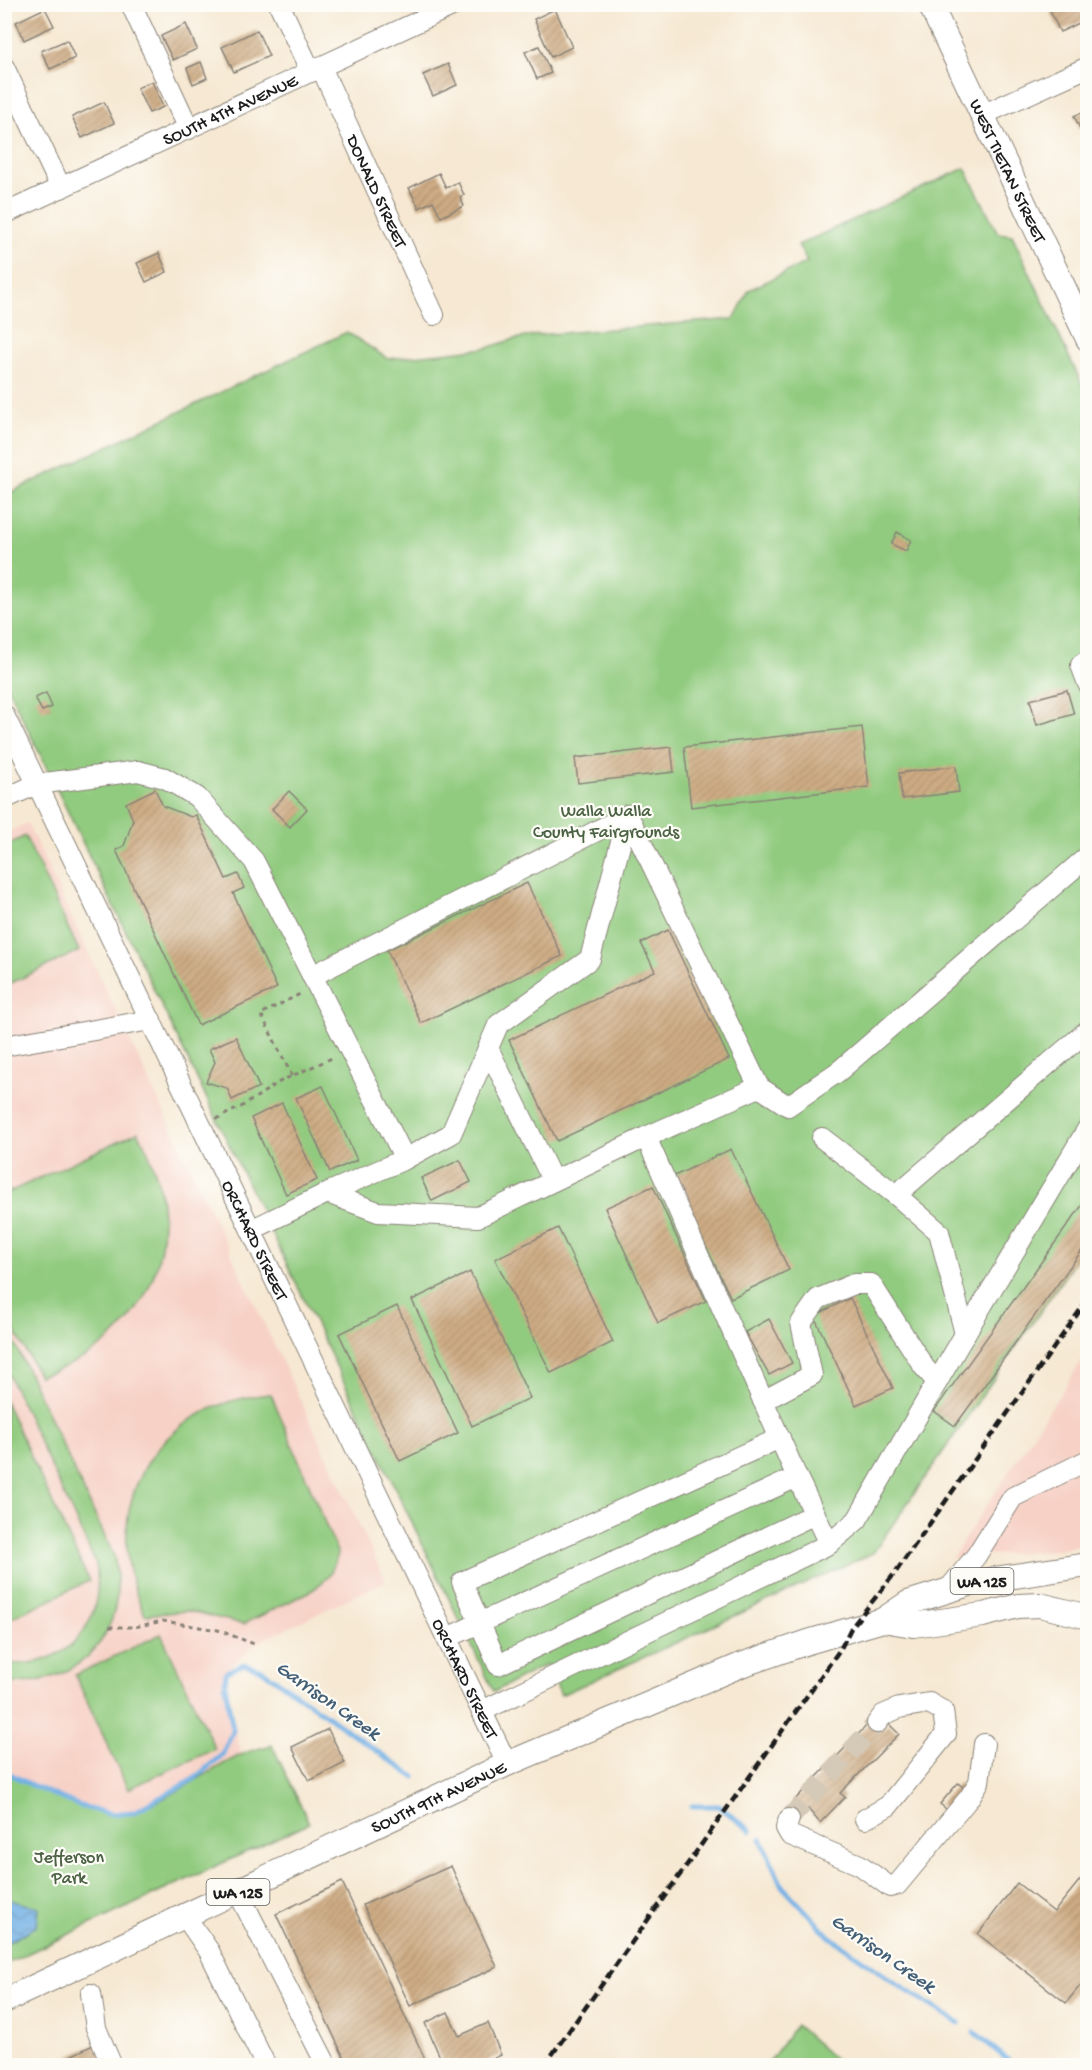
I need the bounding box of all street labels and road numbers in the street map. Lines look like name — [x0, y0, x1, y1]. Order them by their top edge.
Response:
street label: SOUTH 4TH AVENUE — [160, 71, 302, 152]
street label: WEST TIETAN STREET — [963, 96, 1050, 248]
street label: DONALD STREET — [340, 131, 410, 252]
street label: ORCHARD STREET — [216, 1177, 292, 1305]
road number: WA 125 — [950, 1568, 1014, 1594]
street label: ORCHARD STREET — [426, 1616, 502, 1743]
street label: SOUTH 9TH AVENUE — [368, 1758, 511, 1839]
road number: WA 125 — [206, 1879, 270, 1905]

